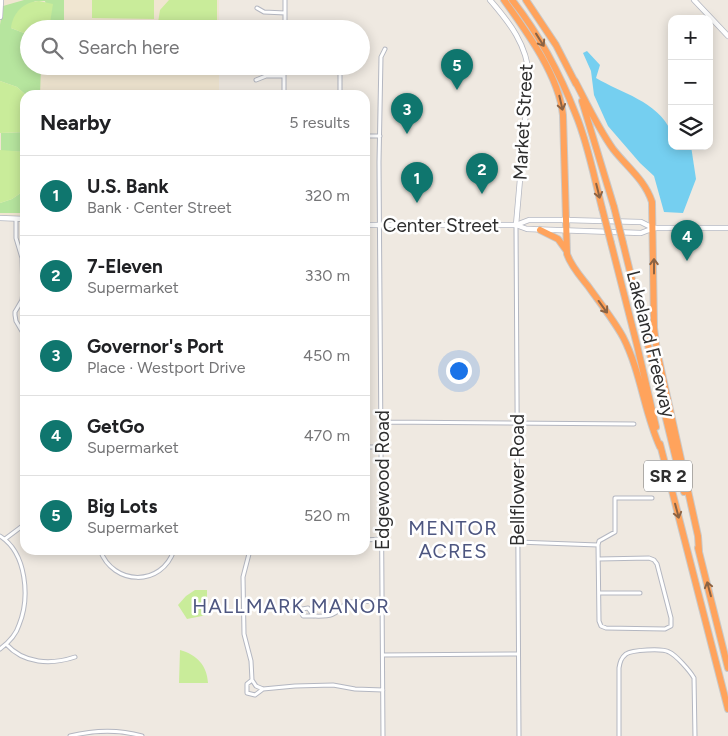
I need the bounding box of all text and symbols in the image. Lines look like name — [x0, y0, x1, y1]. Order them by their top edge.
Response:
map controls — [668, 15, 713, 150]
button: + — [668, 15, 713, 60]
search box — [20, 20, 370, 75]
one-way arrow — [535, 32, 545, 46]
icon: search — [38, 34, 66, 62]
text: Search here — [78, 36, 180, 59]
pin: 5 — [441, 49, 473, 90]
button: − — [668, 60, 713, 105]
street label: Market Street — [508, 63, 538, 181]
pin: 3 — [391, 93, 423, 134]
one-way arrow — [557, 95, 566, 111]
button: layers — [668, 105, 713, 150]
text: Nearby — [40, 110, 111, 135]
text: 5 results — [289, 113, 350, 132]
pin: 2 — [466, 153, 498, 194]
pin: 1 — [401, 162, 433, 203]
text: U.S. Bank — [87, 175, 169, 198]
one-way arrow — [594, 183, 603, 199]
text: 1 — [53, 186, 59, 205]
text: 320 m — [305, 186, 350, 205]
text: Bank · Center Street — [87, 198, 232, 217]
street label: Center Street — [383, 214, 499, 237]
pin: 4 — [671, 220, 703, 261]
text: 7-Eleven — [87, 255, 163, 278]
one-way arrow — [649, 258, 659, 274]
text: 2 — [51, 266, 61, 285]
text: 330 m — [305, 266, 350, 285]
street label: Lakeland Freeway — [622, 268, 680, 420]
text: Supermarket — [87, 278, 179, 297]
one-way arrow — [598, 300, 608, 314]
text: Governor's Port — [87, 335, 224, 358]
text: 3 — [52, 346, 60, 365]
text: 450 m — [303, 346, 350, 365]
text: Place · Westport Drive — [87, 358, 245, 377]
your location — [446, 358, 472, 384]
street label: Edgewood Road — [371, 410, 394, 550]
street label: Bellflower Road — [506, 414, 529, 546]
text: GetGo — [87, 415, 144, 438]
text: 4 — [51, 426, 61, 445]
text: 470 m — [304, 426, 350, 445]
text: Supermarket — [87, 438, 179, 457]
road number: SR 2 — [644, 461, 692, 492]
text: Big Lots — [87, 495, 157, 518]
one-way arrow — [673, 503, 682, 519]
text: 5 — [51, 506, 61, 525]
text: 520 m — [304, 506, 350, 525]
district label: MENTOR ACRES — [408, 516, 498, 563]
text: Supermarket — [87, 518, 179, 537]
one-way arrow — [704, 582, 713, 598]
district label: HALLMARK MANOR — [192, 594, 390, 618]

